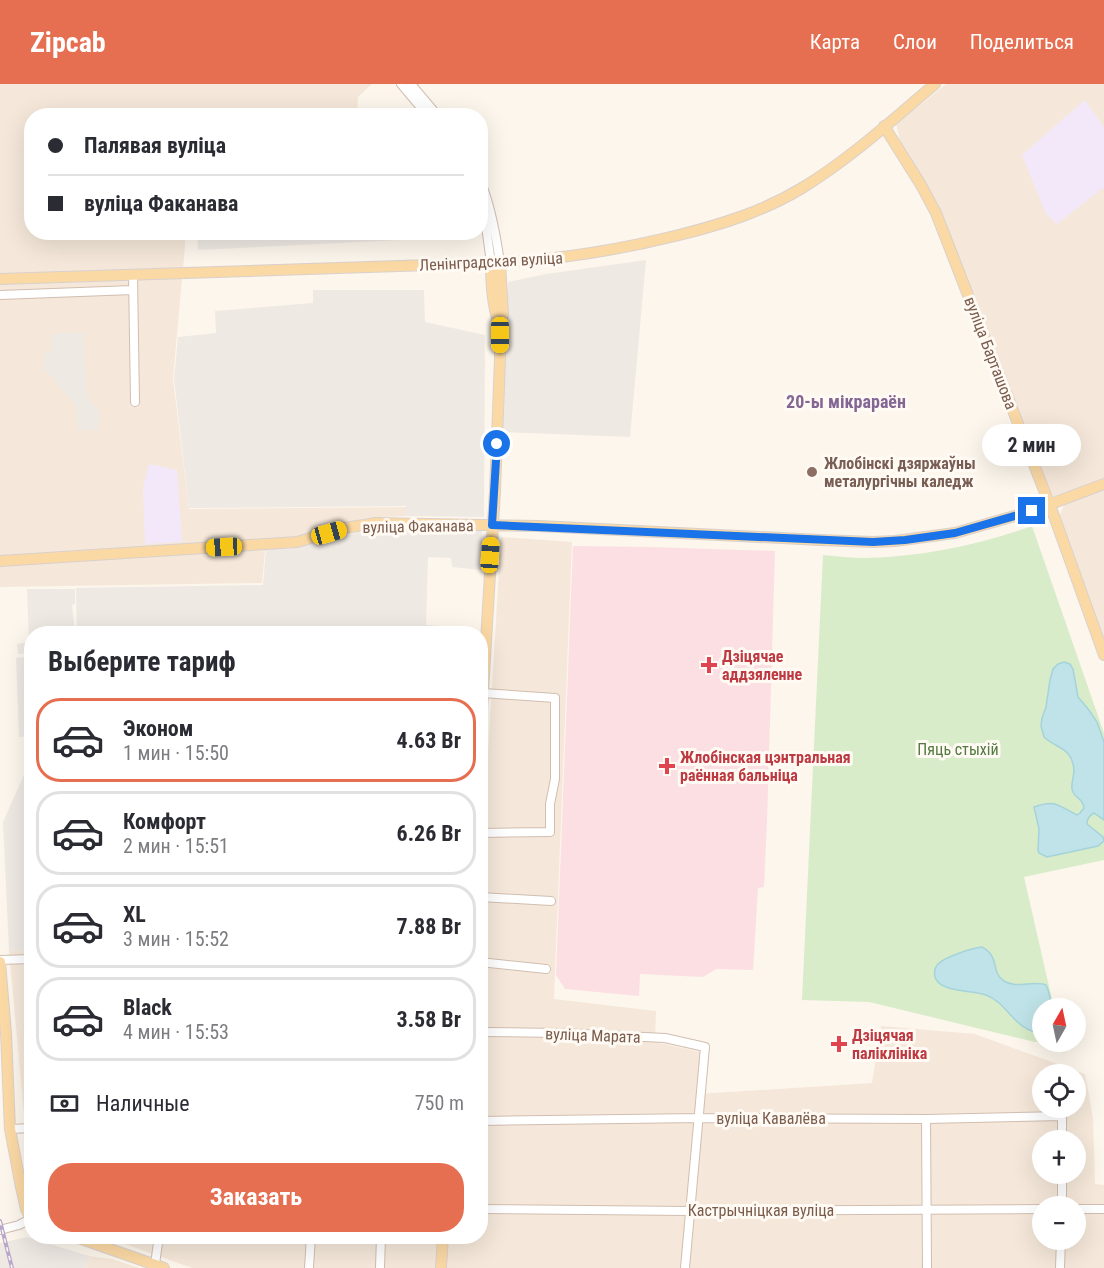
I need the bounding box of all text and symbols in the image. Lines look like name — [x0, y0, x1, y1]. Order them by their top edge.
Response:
text: Zipcab — [30, 26, 106, 59]
text: Карта — [810, 30, 860, 54]
text: Слои — [893, 30, 937, 54]
text: Поделиться — [970, 30, 1074, 54]
text: Палявая вуліца — [84, 133, 226, 158]
text: вуліца Факанава — [84, 191, 238, 216]
street label: Ленінградская вуліца — [419, 248, 563, 275]
street label: вуліца Барташова — [960, 294, 1021, 412]
car — [491, 317, 509, 353]
district label: 20-ы мікрараён — [786, 391, 906, 412]
callout: 2 мин — [982, 424, 1082, 466]
route start — [483, 430, 510, 457]
text: 2 мин — [1008, 433, 1055, 457]
place label: Жлобінскі дзяржаўны металургічны каледж — [824, 454, 976, 491]
marker: Жлобінскі дзяржаўны металургічны каледж — [805, 465, 819, 479]
route end — [1018, 497, 1045, 524]
street label: вуліца Факанава — [362, 516, 474, 537]
car — [309, 519, 349, 547]
car — [480, 536, 500, 574]
car — [206, 537, 242, 557]
text: Выберите тариф — [48, 646, 236, 678]
place label: Дзіцячае аддзяленне — [722, 647, 803, 684]
marker: Дзіцячае аддзяленне — [700, 656, 718, 674]
icon: car — [51, 713, 105, 767]
text: Эконом — [123, 716, 193, 741]
text: 4.63 Br — [397, 728, 461, 753]
park label: Пяць стыхій — [917, 740, 999, 759]
text: 1 мин · 15:50 — [123, 741, 229, 765]
place label: Жлобінская цэнтральная раённая бальніца — [680, 748, 851, 785]
marker: Жлобінская цэнтральная раённая бальніца — [658, 757, 676, 775]
icon: car — [51, 806, 105, 860]
text: Комфорт — [123, 809, 206, 834]
text: 6.26 Br — [397, 821, 461, 846]
text: 2 мин · 15:51 — [123, 834, 229, 858]
icon: car — [51, 899, 105, 953]
text: XL — [123, 902, 146, 927]
text: 7.88 Br — [397, 914, 461, 939]
text: 3 мин · 15:52 — [123, 927, 229, 951]
icon: car — [51, 992, 105, 1046]
text: Black — [123, 995, 172, 1020]
north arrow — [1032, 998, 1086, 1052]
map controls — [1032, 998, 1086, 1250]
text: 3.58 Br — [397, 1007, 461, 1032]
text: 4 мин · 15:53 — [123, 1020, 229, 1044]
street label: вуліца Марата — [545, 1024, 641, 1047]
place label: Дзіцячая паліклініка — [852, 1026, 928, 1063]
marker: Дзіцячая паліклініка — [830, 1035, 848, 1053]
button: locate — [1032, 1064, 1086, 1118]
icon: cash — [48, 1087, 81, 1120]
text: Наличные — [96, 1091, 190, 1116]
text: 750 m — [415, 1091, 464, 1115]
street label: вуліца Кавалёва — [716, 1109, 826, 1128]
button: + — [1032, 1130, 1086, 1184]
button: Заказать — [48, 1163, 464, 1232]
button: − — [1032, 1196, 1086, 1250]
street label: Кастрычніцкая вуліца — [688, 1201, 834, 1220]

